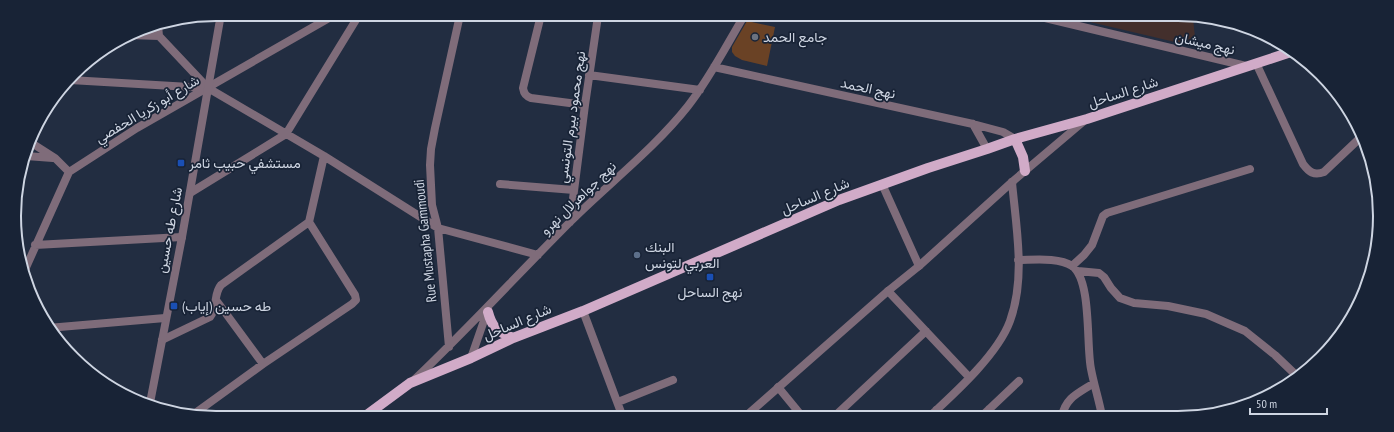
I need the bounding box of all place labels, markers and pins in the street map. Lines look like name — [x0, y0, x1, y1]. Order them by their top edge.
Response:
place label: جامع الحمد — [763, 28, 827, 48]
marker: جامع الحمد — [750, 32, 760, 42]
place label: مستشفي حبيب ثامر — [188, 154, 301, 175]
marker: مستشفي حبيب ثامر — [176, 158, 186, 168]
place label: البنك العربي لتونس — [645, 238, 719, 275]
marker: البنك العربي لتونس — [632, 250, 642, 260]
marker: نهج الساحل — [705, 272, 715, 282]
place label: نهج الساحل — [677, 283, 743, 303]
place label: طه حسين (إياب) — [182, 297, 271, 316]
marker: طه حسين (إياب) — [169, 301, 179, 311]

